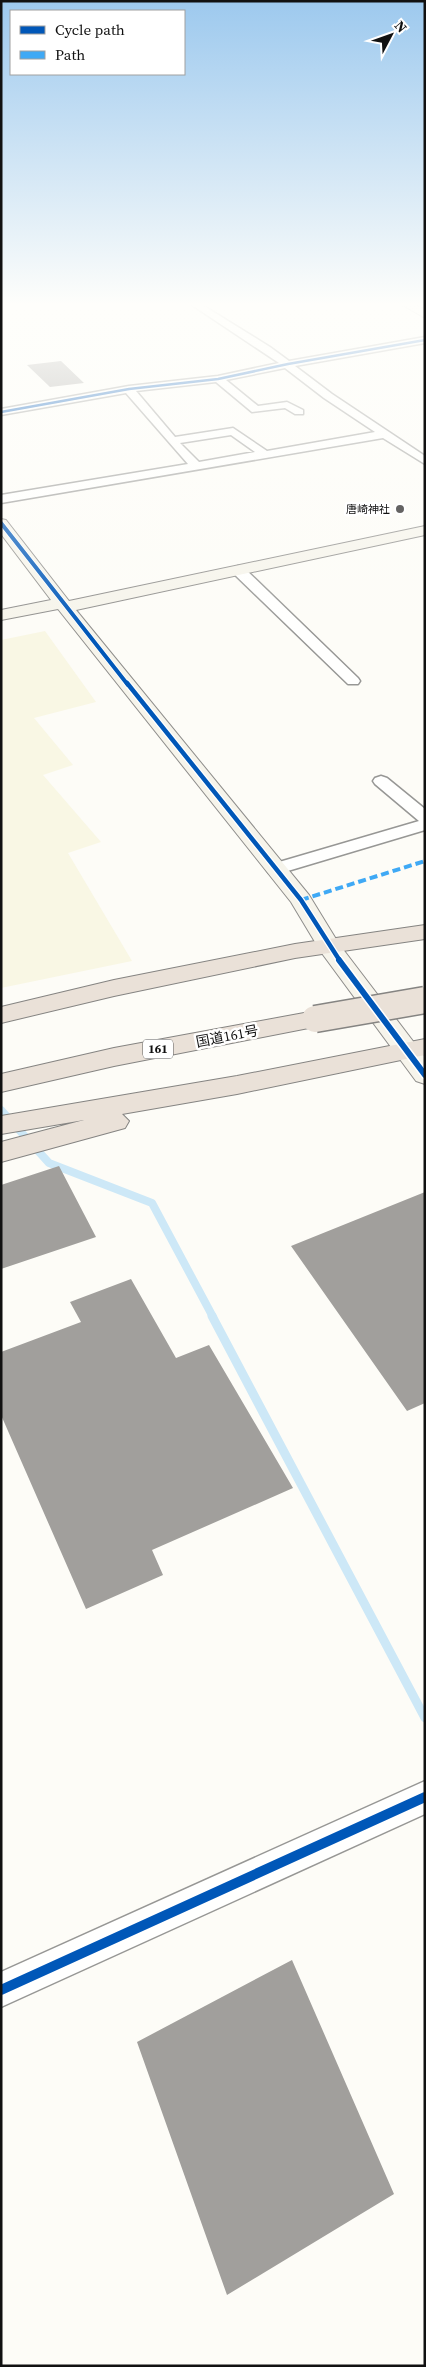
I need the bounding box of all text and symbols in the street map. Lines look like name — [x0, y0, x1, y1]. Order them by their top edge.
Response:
legend — [10, 10, 185, 75]
north arrow — [366, 10, 416, 60]
text: N — [390, 16, 412, 37]
text: Cycle path — [55, 19, 125, 40]
text: Path — [55, 44, 85, 65]
place label: 唐崎神社 — [346, 502, 390, 517]
marker: 唐崎神社 — [394, 503, 406, 515]
street label: 国道161号 — [194, 1020, 260, 1052]
road number: 161 — [143, 1040, 173, 1058]

